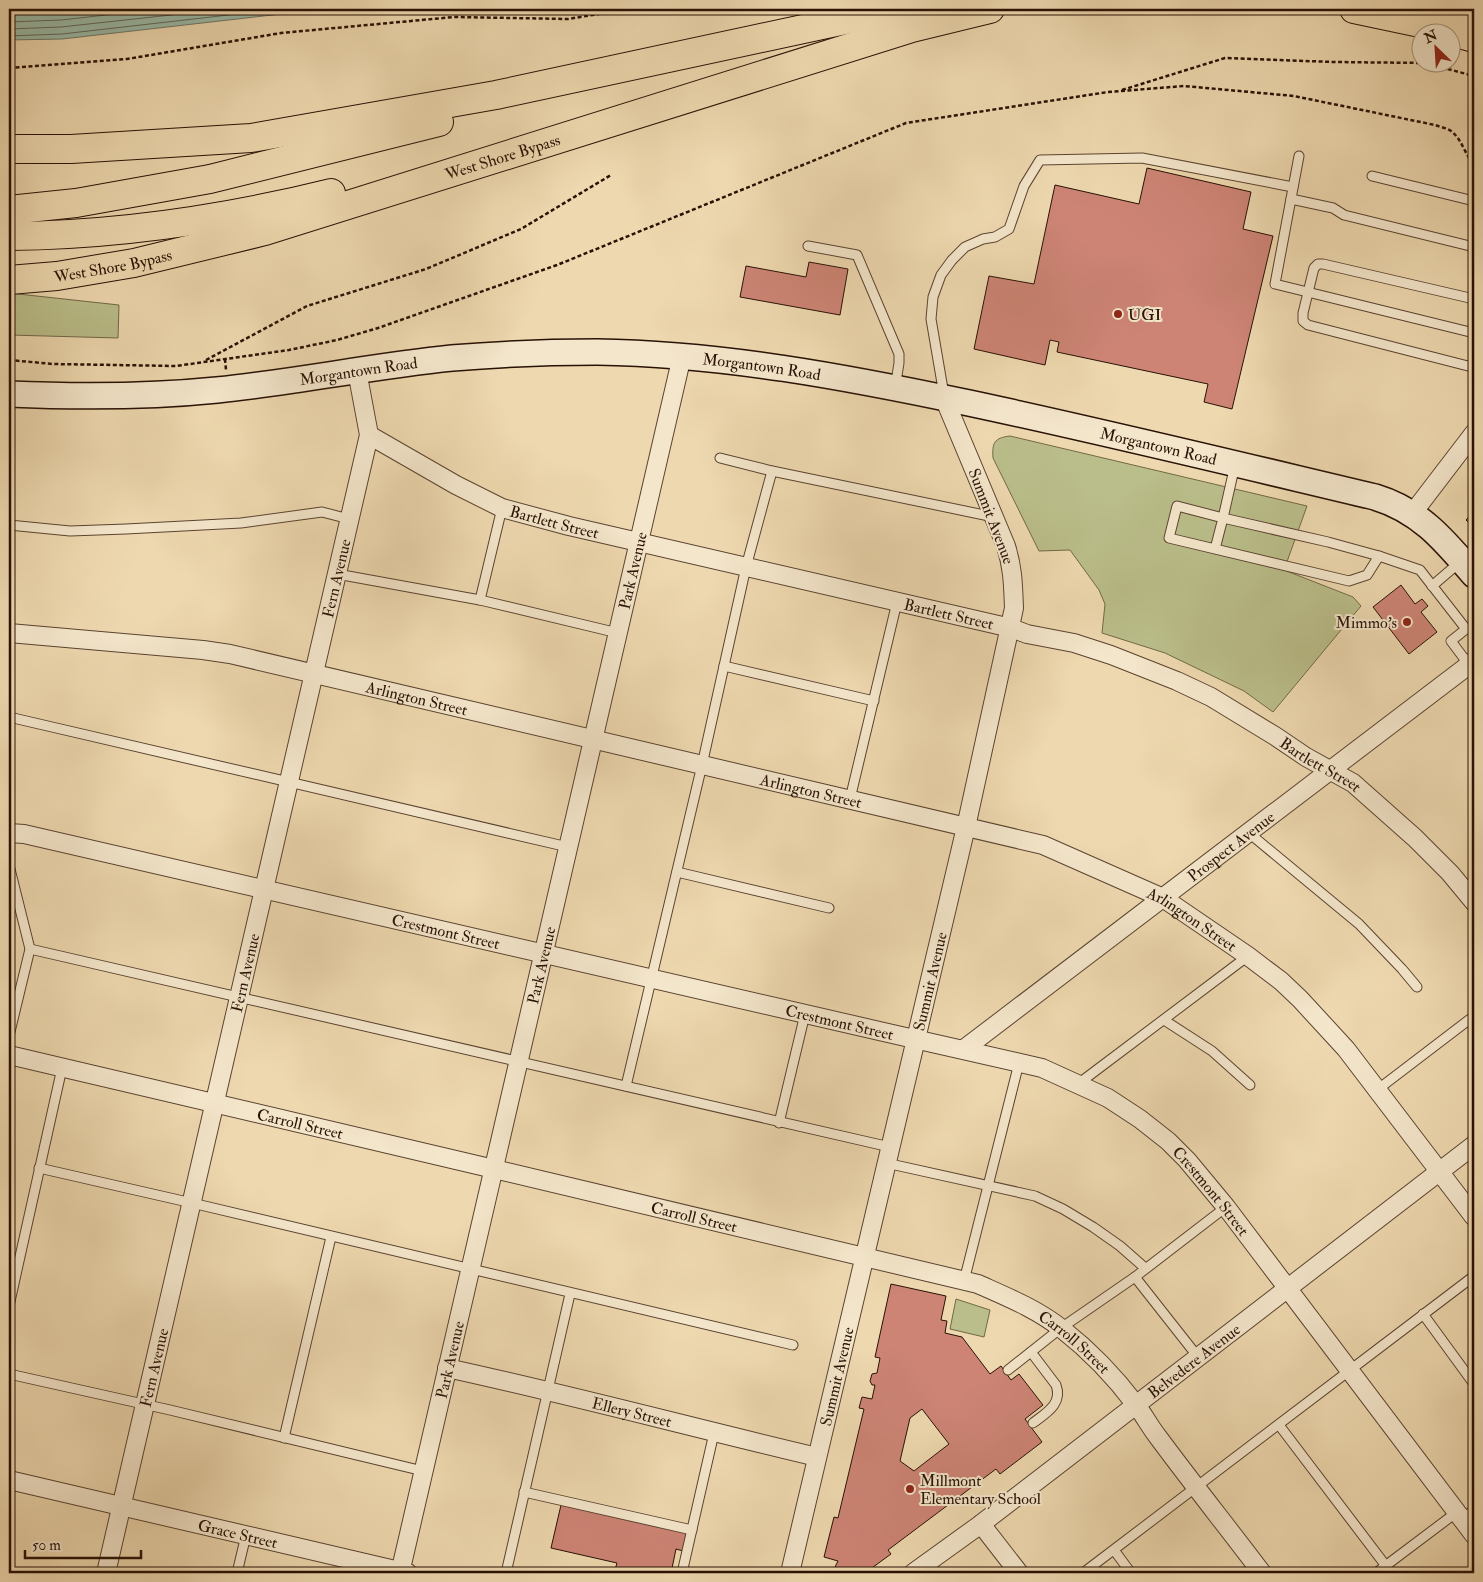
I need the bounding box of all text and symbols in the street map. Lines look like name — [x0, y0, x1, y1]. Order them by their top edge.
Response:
north arrow — [1410, 22, 1460, 72]
text: N — [1421, 26, 1440, 47]
street label: West Shore Bypass — [442, 130, 563, 185]
street label: West Shore Bypass — [52, 245, 174, 288]
place label: UGI — [1128, 305, 1161, 325]
marker: UGI — [1112, 308, 1124, 320]
street label: Morgantown Road — [702, 349, 822, 385]
street label: Morgantown Road — [298, 353, 419, 390]
street label: Morgantown Road — [1098, 423, 1219, 470]
street label: Summit Avenue — [964, 466, 1019, 567]
street label: Bartlett Street — [507, 502, 601, 544]
street label: Park Avenue — [615, 530, 652, 611]
street label: Fern Avenue — [318, 537, 356, 620]
street label: Bartlett Street — [902, 595, 995, 635]
place label: Mimmo's — [1336, 613, 1397, 633]
marker: Mimmo's — [1401, 616, 1413, 628]
street label: Arlington Street — [363, 677, 469, 720]
street label: Bartlett Street — [1276, 733, 1365, 797]
street label: Arlington Street — [757, 770, 864, 813]
street label: Prospect Avenue — [1184, 807, 1279, 887]
street label: Arlington Street — [1143, 883, 1240, 956]
street label: Crestmont Street — [390, 910, 502, 954]
street label: Park Avenue — [523, 924, 561, 1006]
street label: Summit Avenue — [909, 930, 952, 1033]
street label: Fern Avenue — [227, 931, 265, 1014]
street label: Crestmont Street — [783, 1001, 895, 1045]
street label: Carroll Street — [255, 1105, 345, 1144]
street label: Crestmont Street — [1168, 1142, 1253, 1240]
street label: Carroll Street — [649, 1198, 739, 1237]
street label: Carroll Street — [1035, 1306, 1114, 1378]
street label: Park Avenue — [432, 1319, 469, 1401]
street label: Belvedere Avenue — [1144, 1319, 1245, 1403]
street label: Summit Avenue — [816, 1325, 859, 1428]
street label: Fern Avenue — [136, 1326, 173, 1409]
street label: Ellery Street — [590, 1393, 674, 1432]
place label: Millmont Elementary School — [920, 1471, 1041, 1509]
marker: Millmont Elementary School — [904, 1483, 916, 1495]
street label: Grace Street — [196, 1515, 279, 1553]
scale bar — [25, 1527, 141, 1559]
text: 50 m — [32, 1536, 61, 1555]

